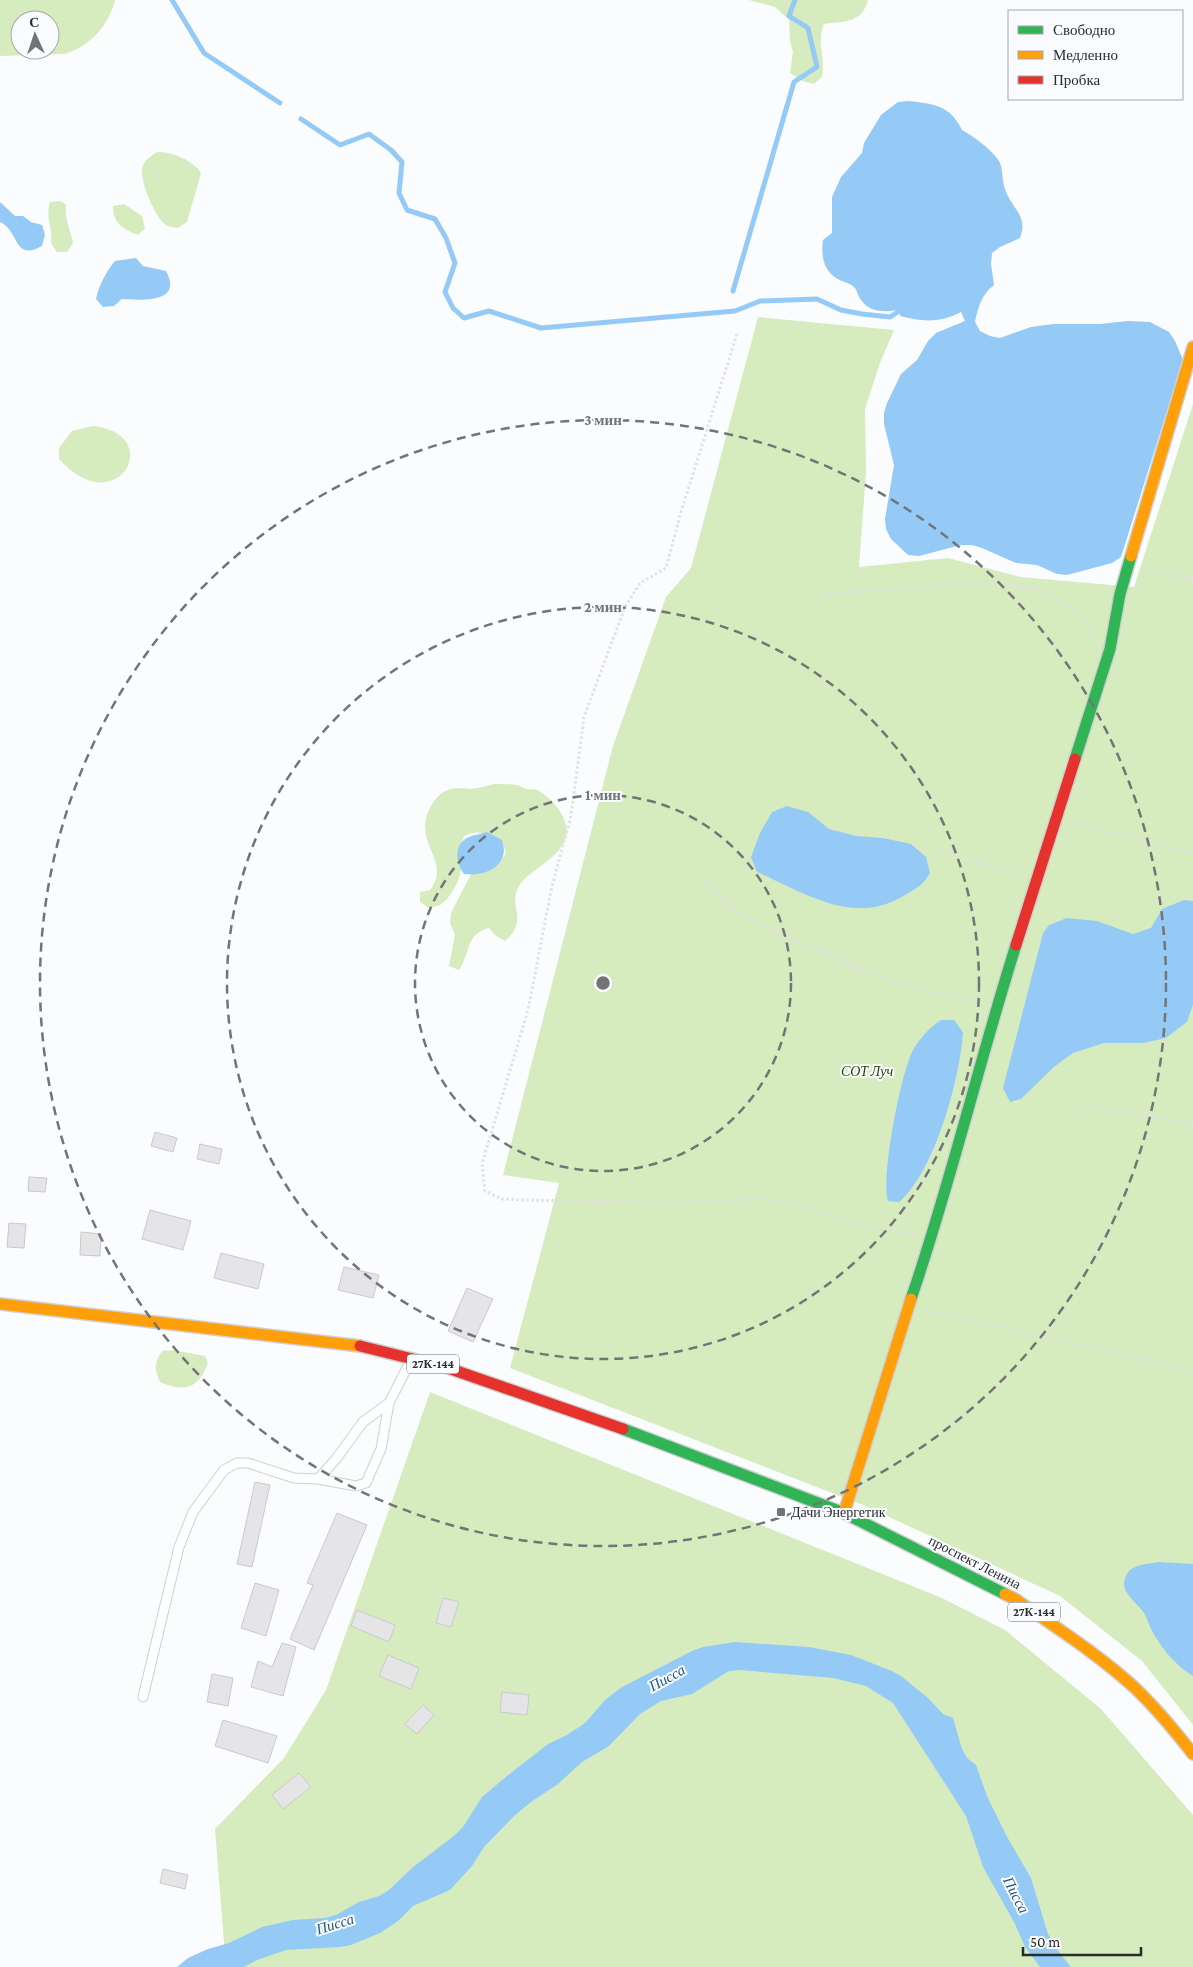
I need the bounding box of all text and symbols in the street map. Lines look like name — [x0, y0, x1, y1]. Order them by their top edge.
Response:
north arrow — [10, 10, 60, 60]
legend — [1008, 10, 1183, 100]
text: С — [29, 14, 40, 30]
text: Свободно — [1053, 22, 1115, 38]
text: Медленно — [1053, 47, 1118, 63]
text: Пробка — [1053, 72, 1101, 88]
text: 3 мин — [584, 412, 622, 428]
text: 2 мин — [584, 599, 622, 615]
text: 1 мин — [585, 787, 621, 803]
centre of rings — [594, 974, 612, 992]
park label: СОТ Луч — [841, 1063, 893, 1079]
road number: 27К-144 — [407, 1355, 459, 1374]
place label: Дачи Энергетик — [791, 1504, 886, 1520]
marker: Дачи Энергетик — [775, 1506, 787, 1518]
street label: проспект Ленина — [926, 1532, 1025, 1593]
road number: 27К-144 — [1008, 1602, 1060, 1621]
water label: Писса — [645, 1662, 688, 1695]
water label: Писса — [1000, 1873, 1032, 1916]
water label: Писса — [313, 1911, 356, 1938]
scale bar — [1023, 1924, 1140, 1956]
text: 50 m — [1030, 1934, 1060, 1950]

